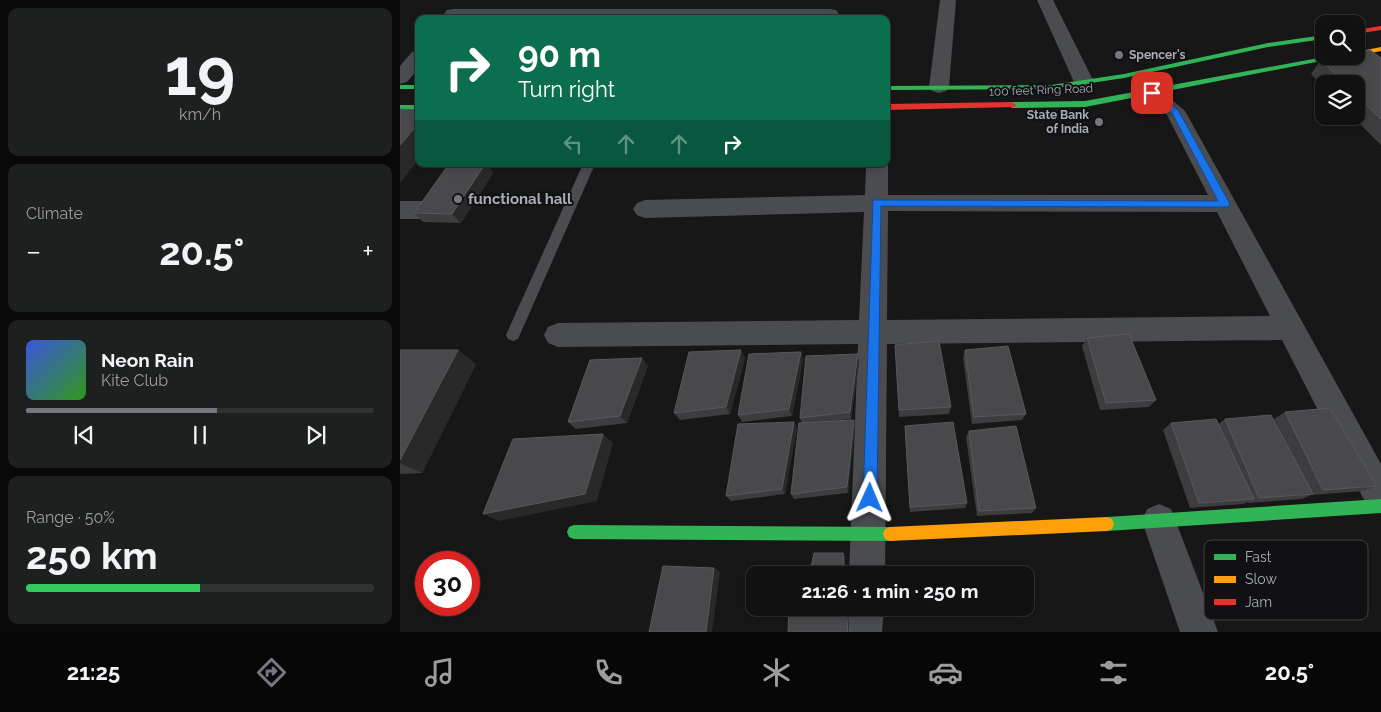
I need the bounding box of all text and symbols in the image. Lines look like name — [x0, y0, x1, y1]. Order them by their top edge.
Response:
map controls — [1315, 15, 1365, 125]
button: search — [1315, 15, 1365, 65]
text: 19 — [165, 34, 235, 110]
text: 90 m — [518, 34, 601, 75]
icon: right — [435, 35, 500, 100]
place label: Spencer's — [1129, 48, 1186, 62]
marker: Spencer's — [1113, 49, 1125, 61]
pin — [1131, 72, 1173, 114]
button: layers — [1315, 75, 1365, 125]
text: Turn right — [518, 76, 615, 102]
icon: arrive — [1138, 79, 1166, 107]
street label: 100 feet Ring Road — [989, 81, 1093, 99]
text: km/h — [179, 105, 221, 124]
place label: State Bank of India — [1027, 108, 1089, 136]
marker: State Bank of India — [1093, 116, 1105, 128]
icon: left — [559, 130, 587, 158]
icon: ahead — [612, 130, 640, 158]
icon: ahead — [665, 130, 693, 158]
icon: right — [718, 130, 746, 158]
place label: functional hall — [468, 190, 572, 208]
marker: functional hall — [452, 193, 464, 205]
text: Climate — [26, 204, 83, 223]
text: 20.5° — [159, 229, 244, 274]
text: − — [26, 235, 41, 268]
text: + — [362, 235, 374, 268]
text: Neon Rain — [101, 349, 194, 371]
text: Kite Club — [101, 371, 168, 390]
icon: previous — [70, 421, 98, 449]
icon: pause — [186, 421, 214, 449]
icon: next — [302, 421, 330, 449]
position arrow — [843, 471, 895, 523]
text: Range · 50% — [26, 508, 115, 527]
text: 250 km — [26, 533, 158, 578]
legend — [1204, 540, 1368, 620]
text: Fast — [1245, 549, 1272, 565]
speed limit sign: 30 — [415, 551, 480, 616]
text: Slow — [1245, 571, 1277, 587]
text: 21:26 · 1 min · 250 m — [802, 580, 978, 602]
text: Jam — [1245, 594, 1272, 610]
icon: directions — [254, 655, 289, 690]
icon: music — [422, 655, 457, 690]
icon: phone — [591, 655, 626, 690]
icon: climate — [759, 655, 794, 690]
icon: car — [928, 655, 963, 690]
icon: filters — [1096, 655, 1131, 690]
text: 21:25 — [67, 659, 120, 685]
text: 20.5° — [1265, 659, 1314, 685]

